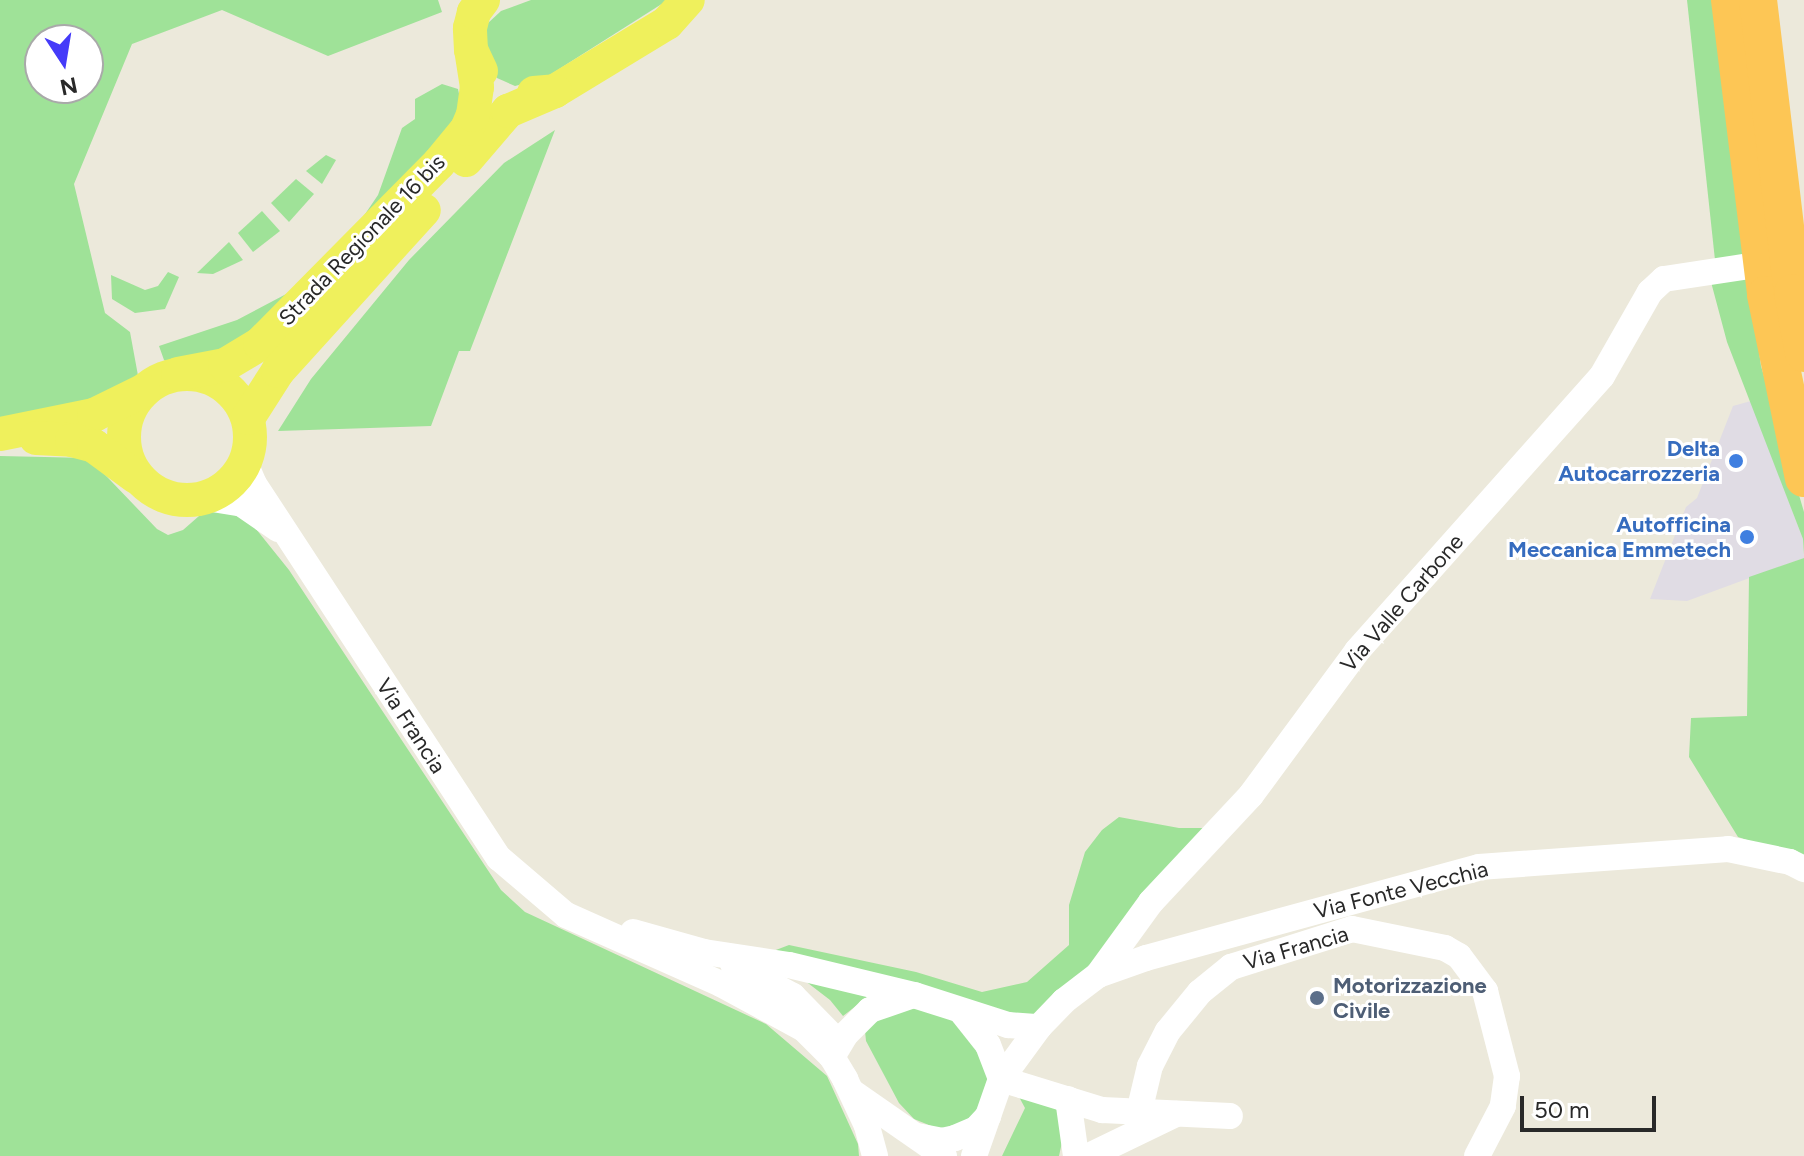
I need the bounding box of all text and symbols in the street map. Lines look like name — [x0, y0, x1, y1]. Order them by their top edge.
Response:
north arrow — [24, 24, 104, 104]
text: N — [58, 71, 80, 101]
street label: Strada Regionale 16 bis — [273, 149, 451, 331]
place label: Delta Autocarrozzeria — [1558, 435, 1720, 486]
marker: Delta Autocarrozzeria — [1727, 452, 1745, 470]
place label: Autofficina Meccanica Emmetech — [1508, 511, 1731, 562]
marker: Autofficina Meccanica Emmetech — [1738, 528, 1756, 546]
street label: Via Valle Carbone — [1335, 529, 1469, 677]
street label: Via Francia — [371, 674, 451, 778]
street label: Via Fonte Vecchia — [1311, 856, 1491, 924]
street label: Via Francia — [1241, 920, 1351, 976]
place label: Motorizzazione Civile — [1333, 972, 1487, 1024]
marker: Motorizzazione Civile — [1308, 989, 1326, 1007]
scale bar — [1524, 1080, 1660, 1130]
text: 50 m — [1534, 1095, 1590, 1124]

